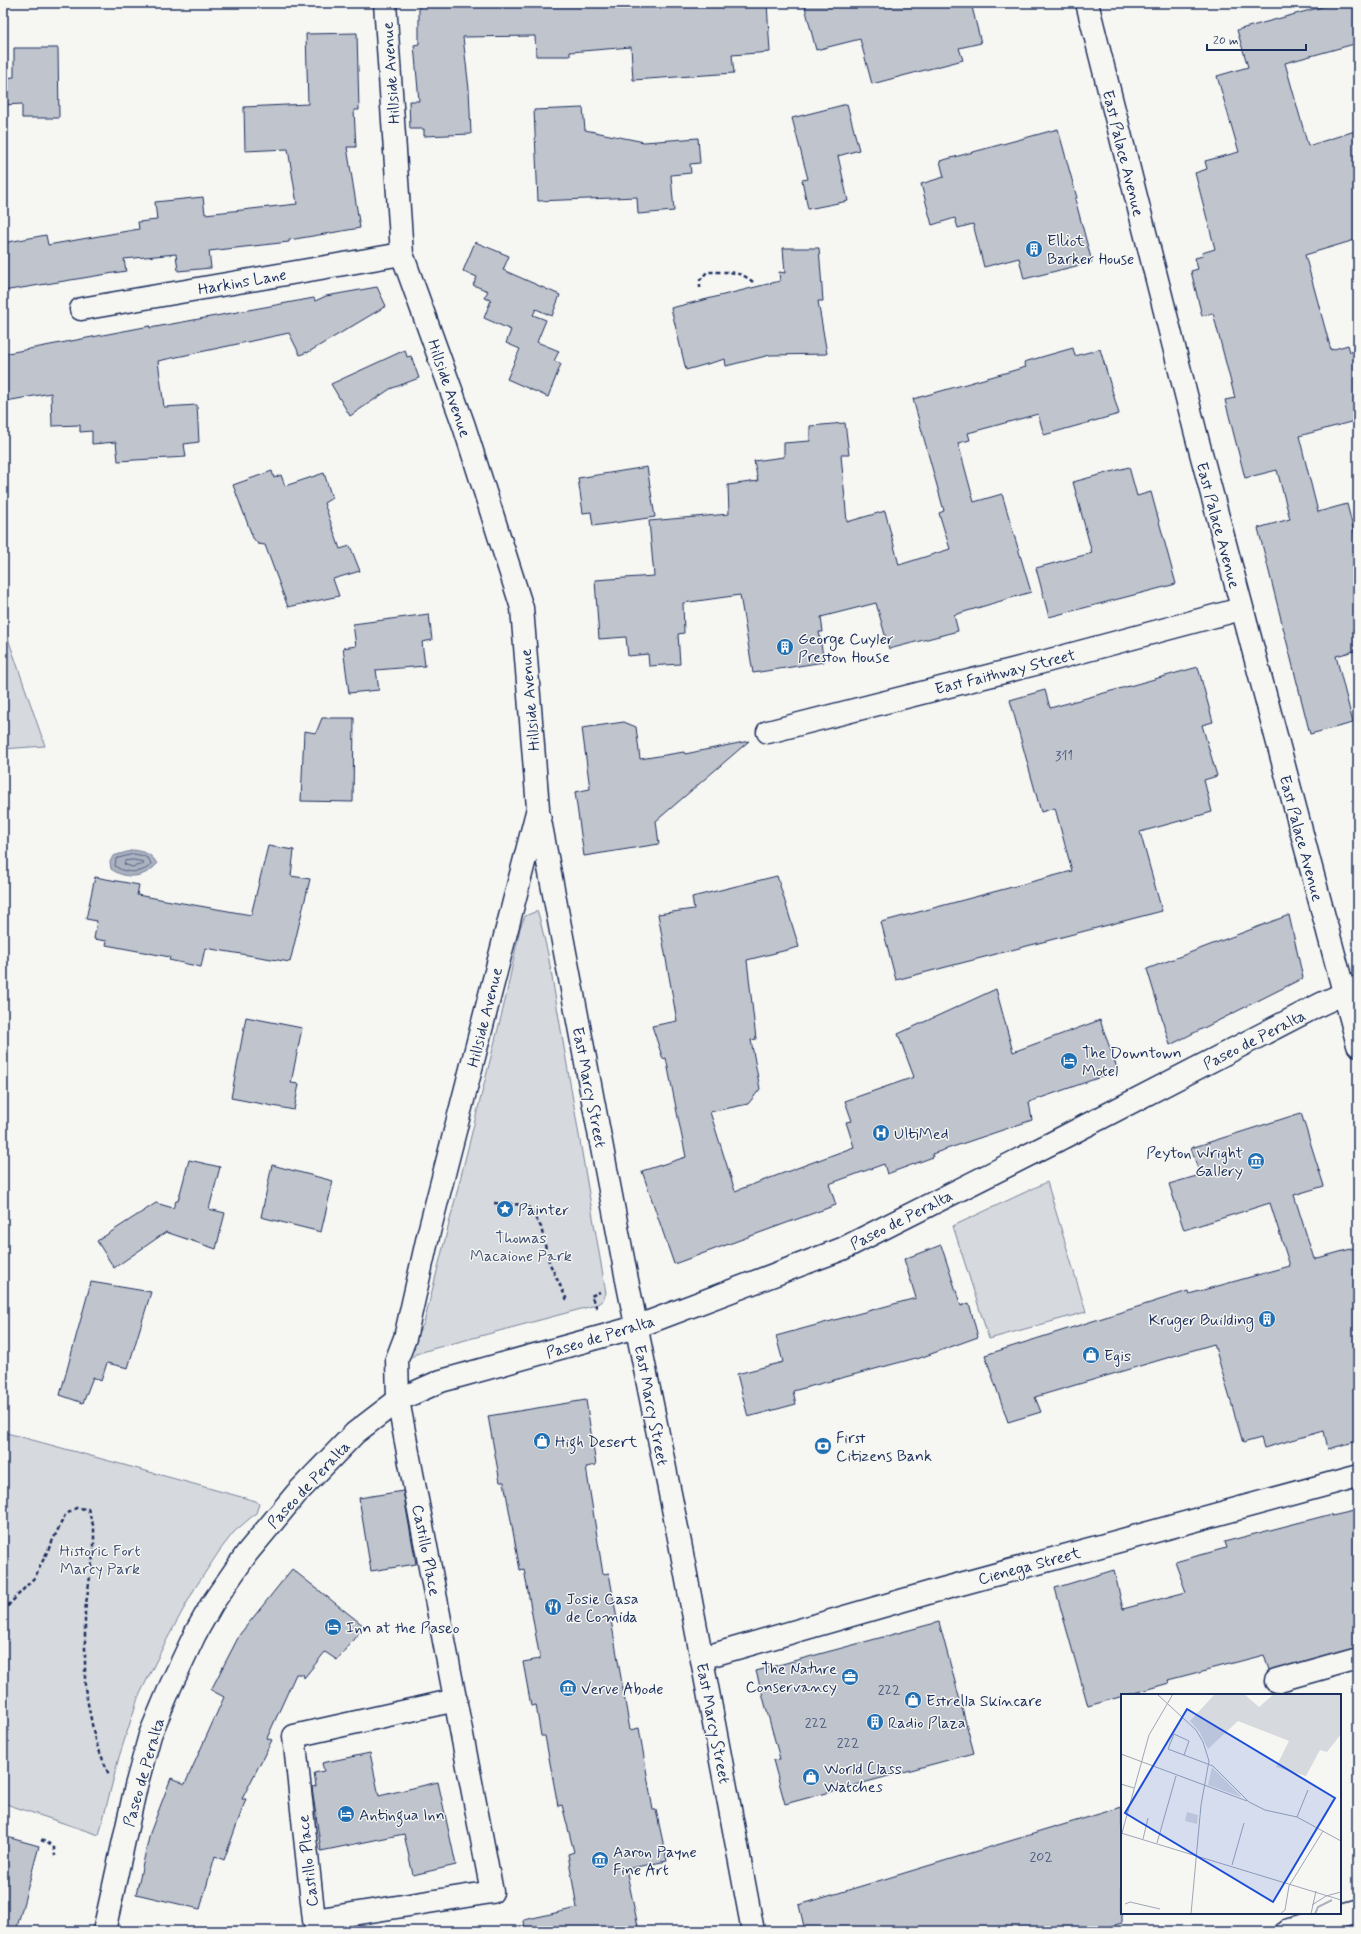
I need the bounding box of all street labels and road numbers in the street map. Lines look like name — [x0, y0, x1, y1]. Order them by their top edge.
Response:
street label: Hillside Avenue — [377, 21, 406, 125]
street label: East Palace Avenue — [1097, 88, 1148, 219]
street label: Harkins Lane — [196, 264, 288, 301]
street label: Hillside Avenue — [422, 337, 475, 440]
street label: East Palace Avenue — [1191, 460, 1245, 591]
street label: East Faithway Street — [933, 645, 1078, 700]
street label: Hillside Avenue — [516, 648, 545, 752]
street label: East Palace Avenue — [1274, 773, 1328, 904]
street label: Hillside Avenue — [463, 965, 508, 1070]
street label: Paseo de Peralta — [1200, 1005, 1310, 1075]
street label: East Marcy Street — [567, 1025, 611, 1149]
street label: Paseo de Peralta — [847, 1185, 957, 1255]
street label: Paseo de Peralta — [544, 1311, 657, 1364]
street label: East Marcy Street — [629, 1343, 673, 1467]
street label: Paseo de Peralta — [263, 1437, 355, 1533]
street label: Castillo Place — [406, 1503, 445, 1598]
street label: Cienega Street — [976, 1543, 1084, 1591]
street label: East Marcy Street — [691, 1661, 735, 1785]
street label: Paseo de Peralta — [119, 1715, 170, 1829]
street label: Castillo Place — [293, 1814, 324, 1908]

